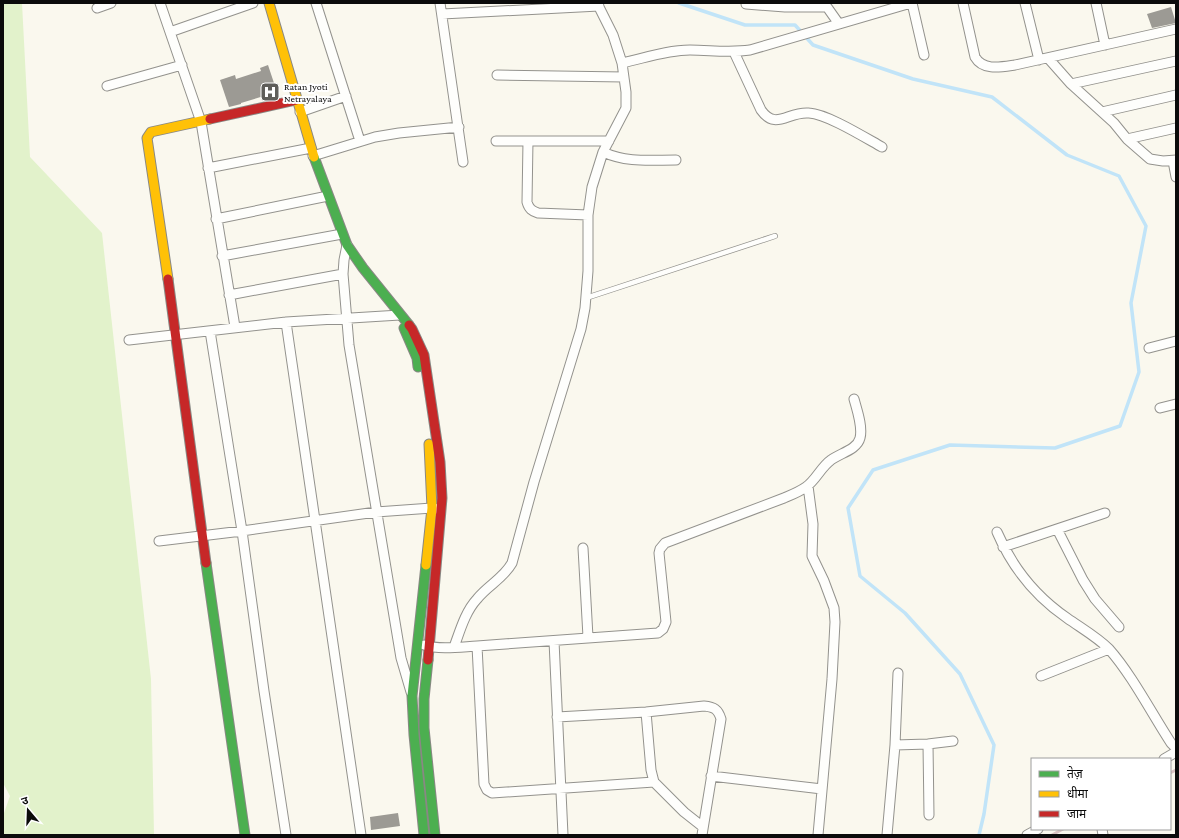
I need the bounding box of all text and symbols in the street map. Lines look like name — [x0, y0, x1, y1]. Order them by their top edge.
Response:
hospital icon: Ratan Jyoti Netrayalaya — [259, 81, 281, 103]
place label: Ratan Jyoti Netrayalaya — [284, 81, 332, 104]
legend — [1031, 758, 1171, 830]
text: तेज़ — [1067, 766, 1084, 781]
text: धीमा — [1067, 786, 1089, 801]
north arrow — [8, 790, 48, 830]
text: उ — [20, 794, 30, 807]
text: जाम — [1067, 807, 1087, 821]

